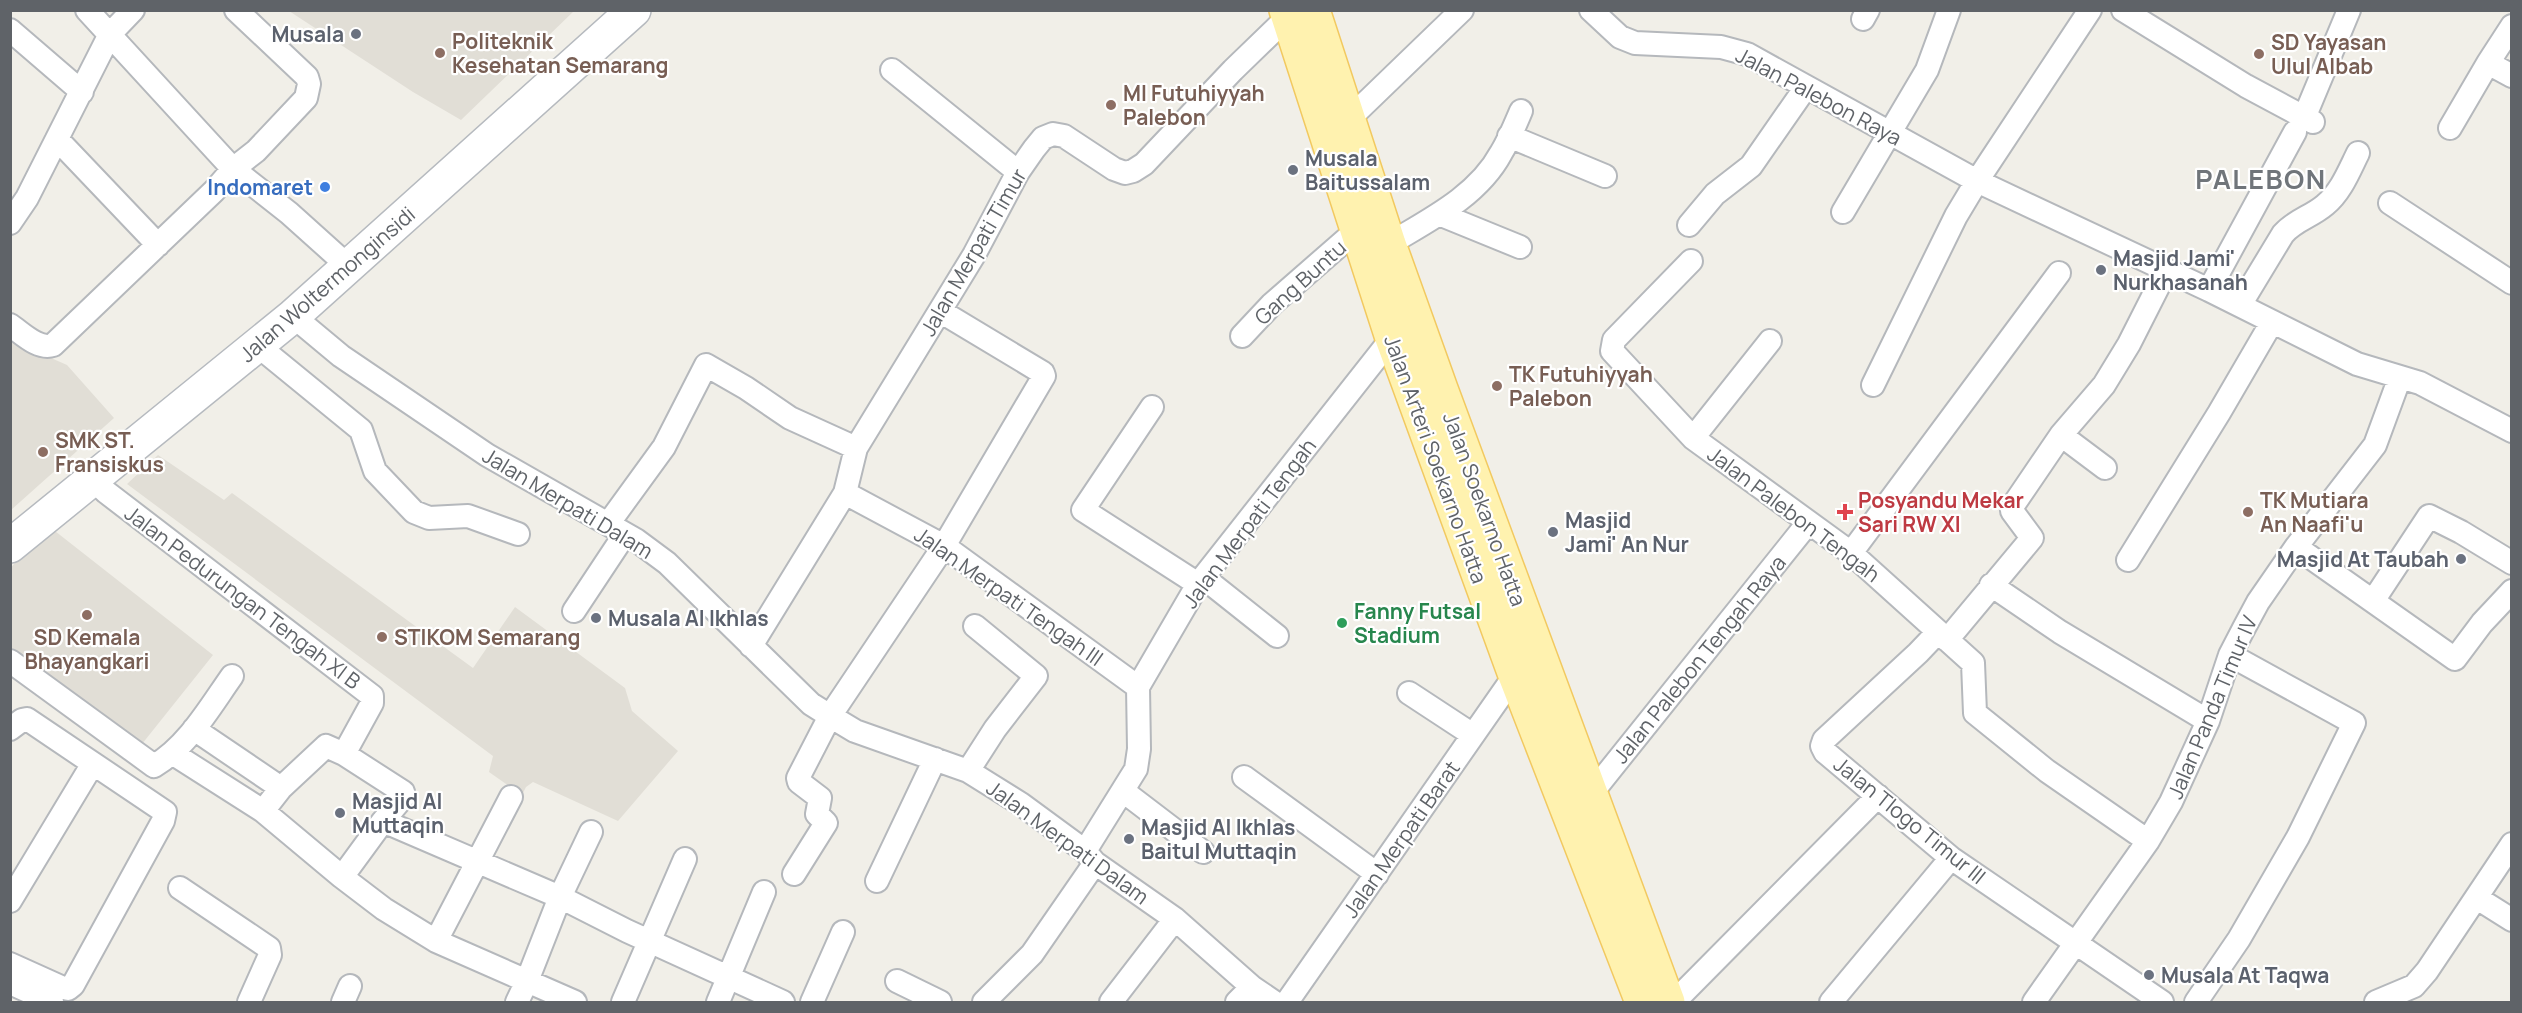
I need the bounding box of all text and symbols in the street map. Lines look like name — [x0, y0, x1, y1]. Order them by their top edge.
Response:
place label: Musala — [271, 20, 344, 48]
marker: Musala — [349, 27, 363, 41]
place label: Politeknik Kesehatan Semarang — [452, 27, 669, 79]
place label: SD Yayasan Ulul Albab — [2271, 28, 2386, 80]
street label: Jalan Palebon Raya — [1731, 40, 1907, 152]
marker: Politeknik Kesehatan Semarang — [433, 46, 447, 60]
marker: SD Yayasan Ulul Albab — [2252, 47, 2266, 61]
place label: MI Futuhiyyah Palebon — [1123, 79, 1265, 131]
marker: MI Futuhiyyah Palebon — [1104, 98, 1118, 112]
place label: Musala Baitussalam — [1305, 144, 1430, 196]
district label: PALEBON — [2195, 160, 2327, 197]
street label: Jalan Merpati Timur — [914, 163, 1033, 341]
marker: Musala Baitussalam — [1286, 163, 1300, 177]
place label: Indomaret — [207, 173, 313, 201]
marker: Indomaret — [318, 180, 332, 194]
street label: Jalan Woltermonginsidi — [233, 200, 421, 368]
street label: Gang Buntu — [1248, 233, 1352, 331]
place label: Masjid Jami' Nurkhasanah — [2113, 244, 2248, 296]
marker: Masjid Jami' Nurkhasanah — [2094, 263, 2108, 277]
street label: Jalan Arteri Soekarno Hatta — [1378, 331, 1494, 587]
place label: TK Futuhiyyah Palebon — [1509, 360, 1653, 412]
marker: TK Futuhiyyah Palebon — [1490, 379, 1504, 393]
street label: Jalan Soekarno Hatta — [1437, 408, 1533, 610]
place label: SMK ST. Fransiskus — [55, 426, 164, 478]
street label: Jalan Merpati Tengah — [1176, 432, 1322, 614]
street label: Jalan Palebon Tengah — [1702, 440, 1886, 588]
street label: Jalan Merpati Dalam — [478, 441, 658, 565]
marker: SMK ST. Fransiskus — [36, 445, 50, 459]
place label: Posyandu Mekar Sari RW XI — [1858, 486, 2024, 538]
place label: TK Mutiara An Naafi'u — [2260, 486, 2369, 538]
street label: Jalan Pedurungan Tengah XI B — [119, 499, 367, 695]
marker: Posyandu Mekar Sari RW XI — [1836, 503, 1854, 521]
marker: TK Mutiara An Naafi'u — [2241, 505, 2255, 519]
place label: Masjid Jami' An Nur — [1565, 506, 1689, 558]
street label: Jalan Merpati Tengah III — [909, 520, 1109, 672]
marker: Masjid Jami' An Nur — [1546, 525, 1560, 539]
place label: Masjid At Taubah — [2277, 545, 2449, 573]
street label: Jalan Palebon Tengah Raya — [1606, 549, 1792, 769]
marker: Masjid At Taubah — [2454, 552, 2468, 566]
place label: Fanny Futsal Stadium — [1354, 597, 1481, 649]
place label: Musala Al Ikhlas — [608, 604, 769, 632]
marker: SD Kemala Bhayangkari — [80, 608, 94, 622]
marker: Musala Al Ikhlas — [589, 611, 603, 625]
street label: Jalan Panda Timur IV — [2161, 611, 2263, 803]
marker: Fanny Futsal Stadium — [1335, 616, 1349, 630]
place label: SD Kemala Bhayangkari — [24, 623, 150, 675]
place label: STIKOM Semarang — [394, 623, 581, 651]
marker: STIKOM Semarang — [375, 630, 389, 644]
street label: Jalan Tlogo Timur III — [1828, 750, 1992, 890]
street label: Jalan Merpati Barat — [1336, 755, 1466, 923]
street label: Jalan Merpati Dalam — [981, 774, 1155, 910]
place label: Masjid Al Muttaqin — [352, 787, 444, 839]
marker: Masjid Al Muttaqin — [333, 806, 347, 820]
place label: Masjid Al Ikhlas Baitul Muttaqin — [1141, 813, 1297, 865]
marker: Masjid Al Ikhlas Baitul Muttaqin — [1122, 832, 1136, 846]
place label: Musala At Taqwa — [2161, 961, 2329, 989]
marker: Musala At Taqwa — [2142, 968, 2156, 982]

